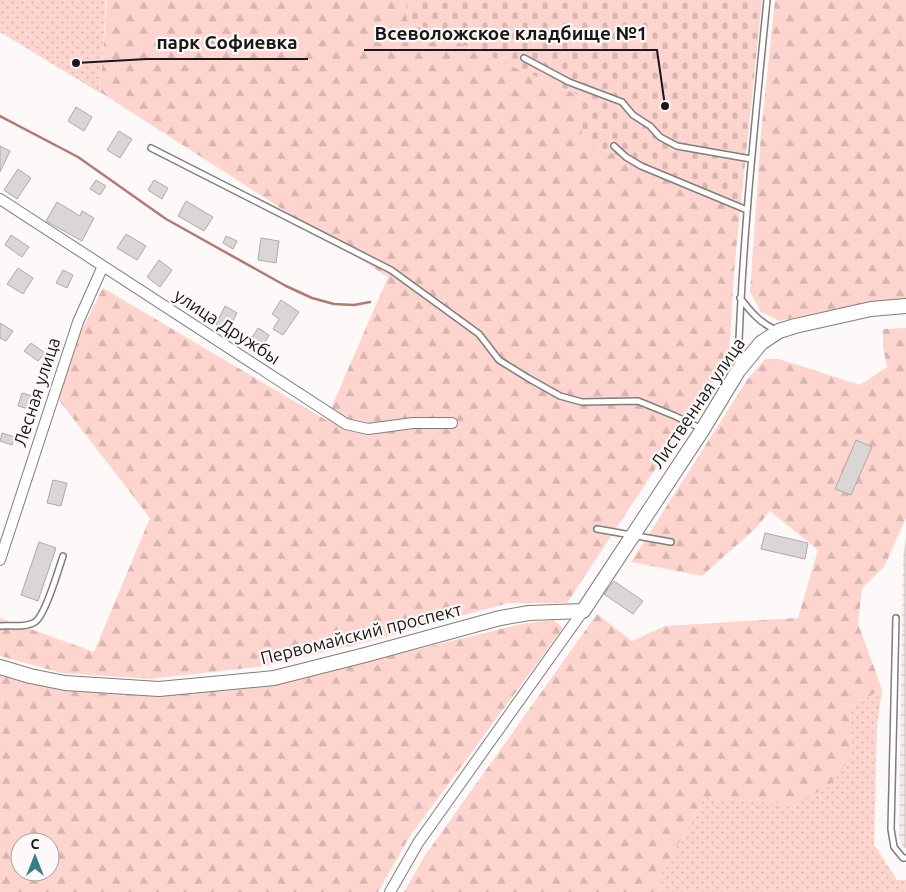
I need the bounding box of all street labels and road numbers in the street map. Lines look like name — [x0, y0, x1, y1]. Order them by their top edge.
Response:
street label: улица Дружбы — [171, 284, 284, 368]
street label: Лиственная улица — [646, 333, 748, 471]
street label: Лесная улица — [9, 335, 63, 449]
street label: Первомайский проспект — [258, 598, 463, 668]

